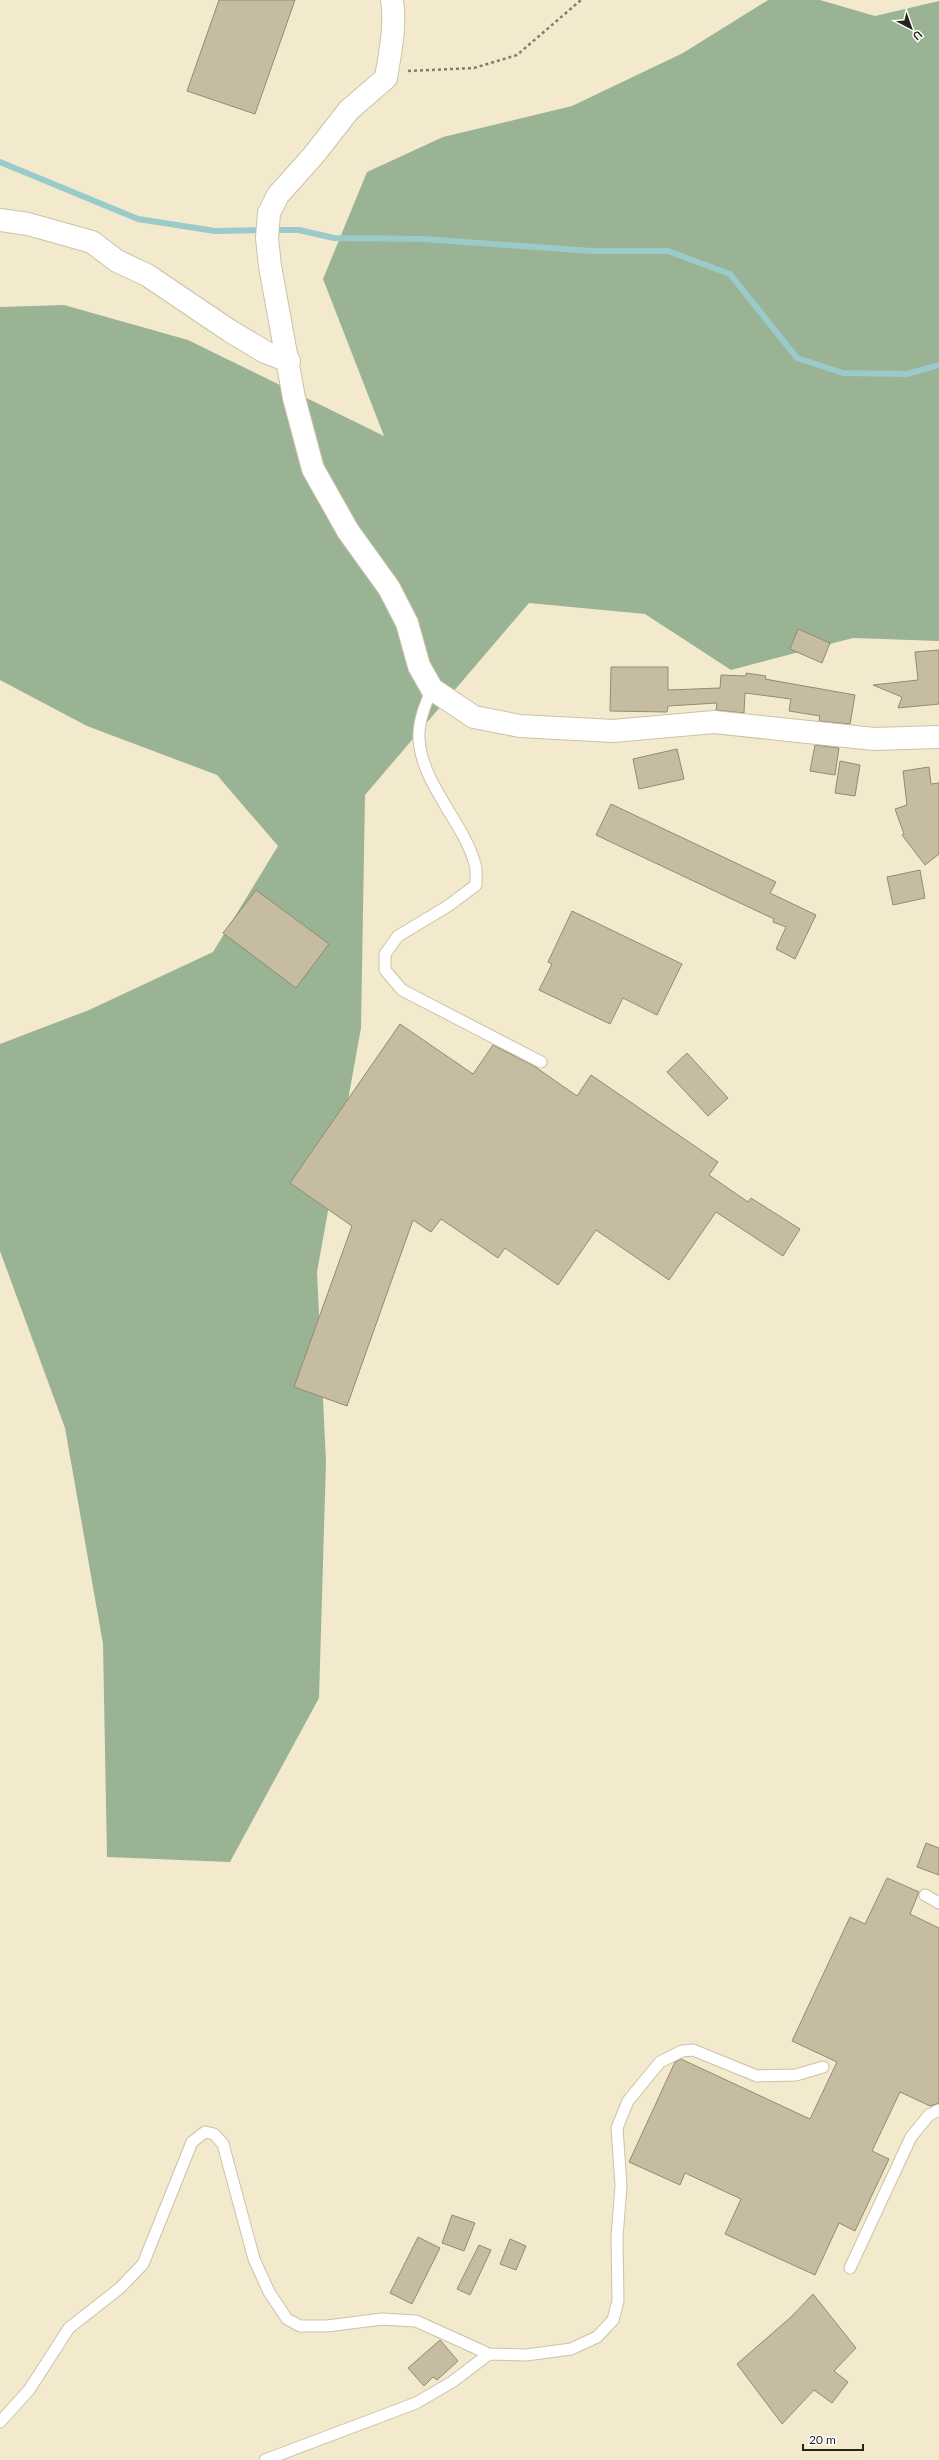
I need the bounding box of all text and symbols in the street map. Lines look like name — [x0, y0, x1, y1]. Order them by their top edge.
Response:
north arrow — [891, 8, 931, 48]
text: U — [911, 28, 925, 44]
scale bar — [803, 2426, 863, 2452]
text: 20 m — [809, 2432, 836, 2447]

